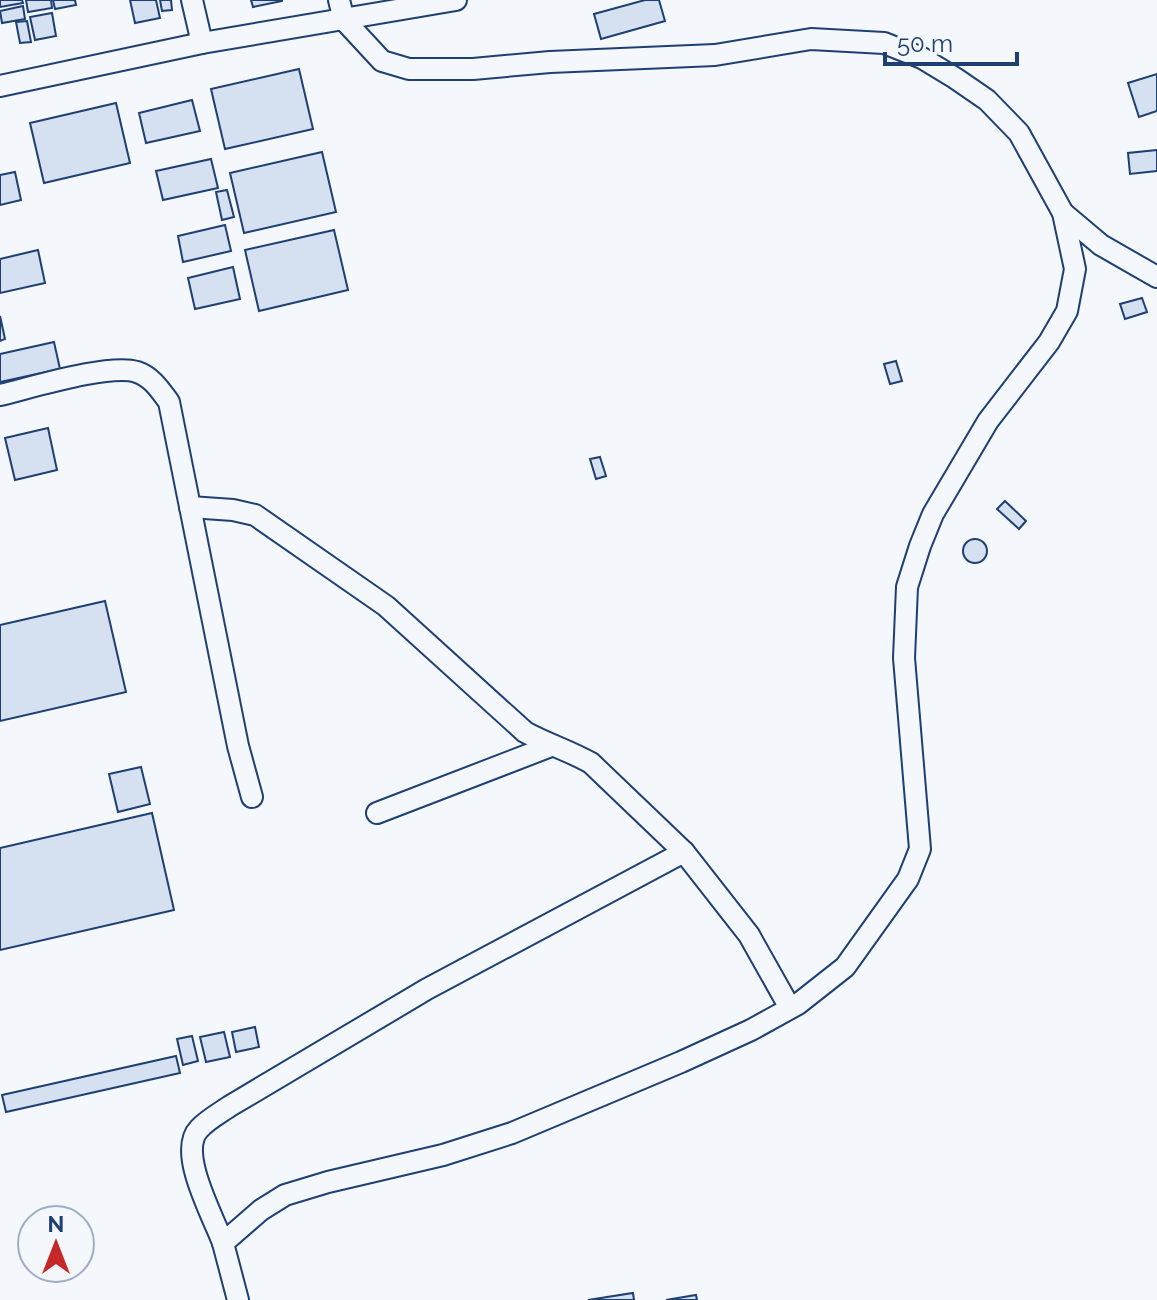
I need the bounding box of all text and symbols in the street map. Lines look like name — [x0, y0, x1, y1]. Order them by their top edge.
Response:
scale bar — [885, 16, 1017, 66]
text: 50 m — [897, 29, 953, 58]
north arrow — [16, 1204, 96, 1284]
text: N — [48, 1211, 64, 1237]

